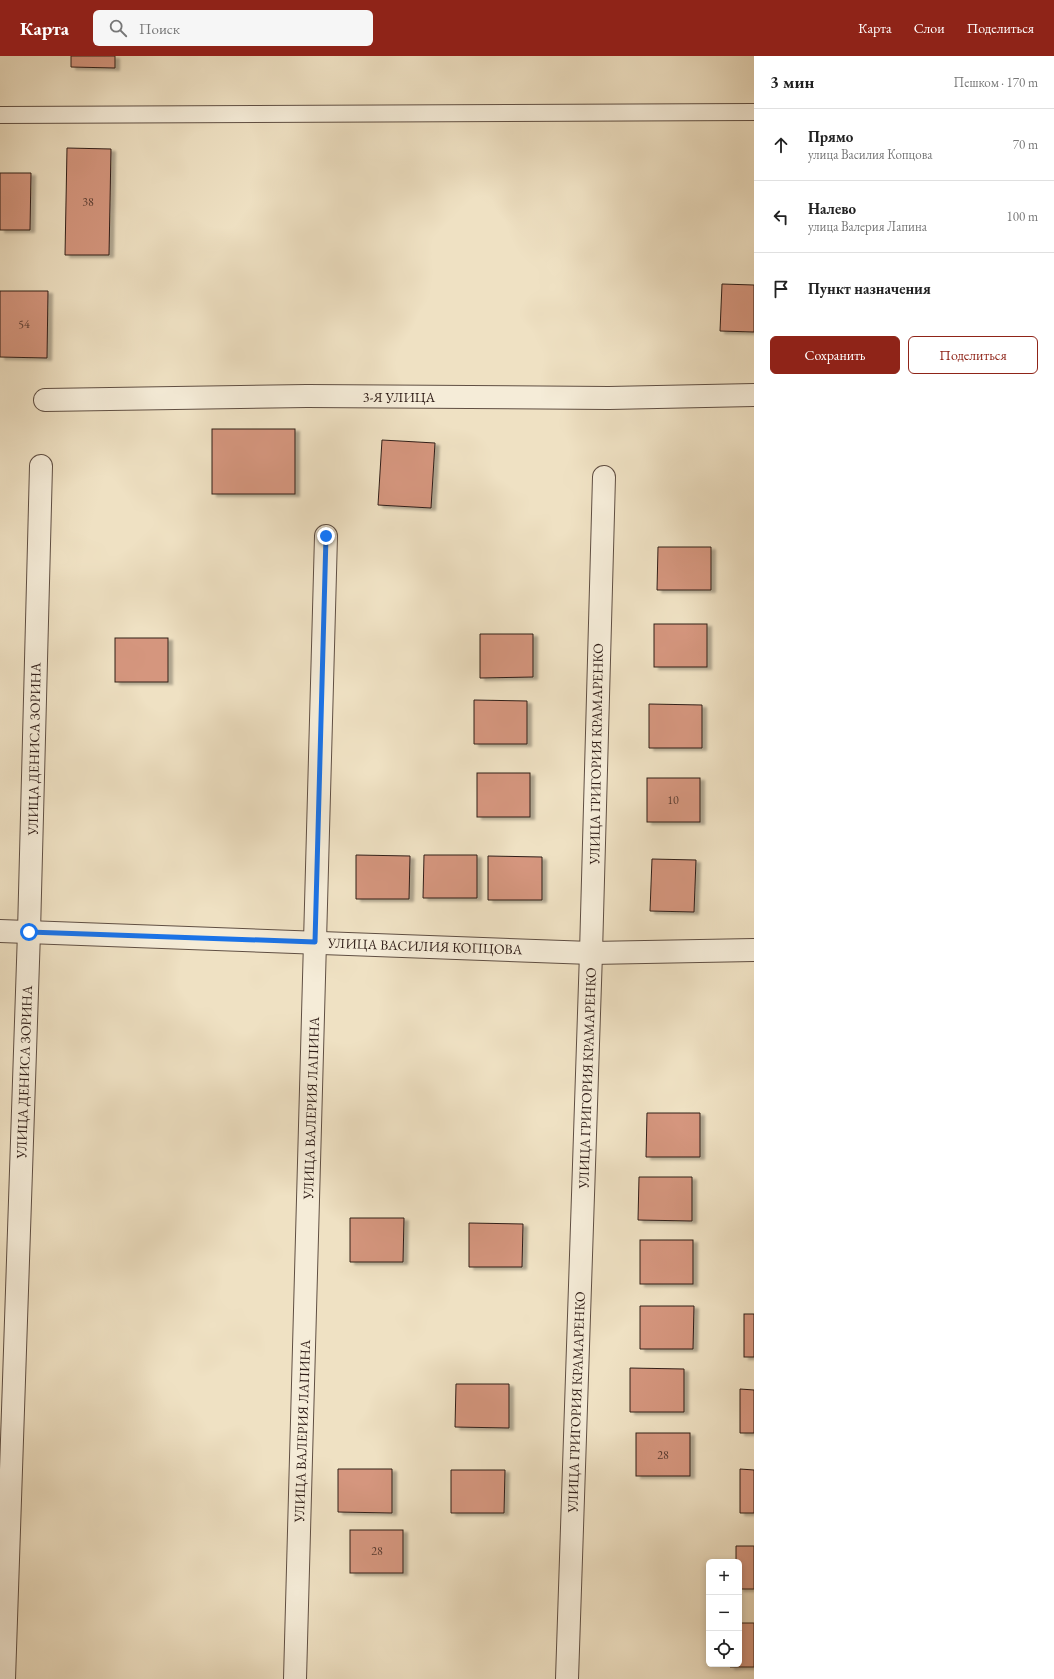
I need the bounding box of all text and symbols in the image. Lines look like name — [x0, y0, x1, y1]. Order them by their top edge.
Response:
search box — [93, 10, 373, 46]
text: Карта — [20, 16, 69, 41]
icon: search — [107, 17, 129, 39]
text: Поиск — [139, 19, 180, 38]
text: Карта — [858, 19, 892, 37]
text: Слои — [914, 19, 945, 37]
text: Поделиться — [967, 19, 1034, 37]
text: 3 мин — [770, 71, 814, 93]
text: Пешком · 170 m — [954, 74, 1038, 91]
text: Прямо — [808, 127, 853, 146]
icon: ahead — [770, 134, 792, 156]
text: 70 m — [1013, 136, 1038, 153]
text: улица Василия Копцова — [808, 146, 932, 163]
house number: 38 — [82, 194, 94, 210]
text: Налево — [808, 199, 856, 218]
icon: left — [770, 206, 792, 228]
text: 100 m — [1007, 208, 1038, 225]
text: улица Валерия Лапина — [808, 218, 927, 235]
icon: arrive — [770, 278, 792, 300]
text: Пункт назначения — [808, 279, 931, 298]
house number: 54 — [18, 316, 30, 332]
button: Сохранить — [770, 336, 900, 374]
button: Поделиться — [908, 336, 1038, 374]
street label: 3-Я УЛИЦА — [363, 388, 436, 406]
route end — [317, 527, 335, 545]
street label: УЛИЦА ГРИГОРИЯ КРАМАРЕНКО — [585, 643, 607, 866]
street label: УЛИЦА ДЕНИСА ЗОРИНА — [23, 662, 45, 837]
house number: 10 — [667, 792, 679, 808]
route start — [20, 923, 38, 941]
street label: УЛИЦА ВАСИЛИЯ КОПЦОВА — [326, 934, 523, 958]
street label: УЛИЦА ГРИГОРИЯ КРАМАРЕНКО — [574, 967, 600, 1190]
street label: УЛИЦА ДЕНИСА ЗОРИНА — [12, 985, 36, 1160]
street label: УЛИЦА ВАЛЕРИЯ ЛАПИНА — [299, 1016, 323, 1201]
street label: УЛИЦА ГРИГОРИЯ КРАМАРЕНКО — [563, 1291, 589, 1514]
street label: УЛИЦА ВАЛЕРИЯ ЛАПИНА — [290, 1339, 314, 1524]
house number: 28 — [657, 1447, 669, 1463]
house number: 28 — [371, 1543, 383, 1559]
map controls — [706, 1559, 742, 1667]
button: + — [706, 1559, 742, 1595]
button: − — [706, 1595, 742, 1631]
button: locate — [706, 1631, 742, 1667]

